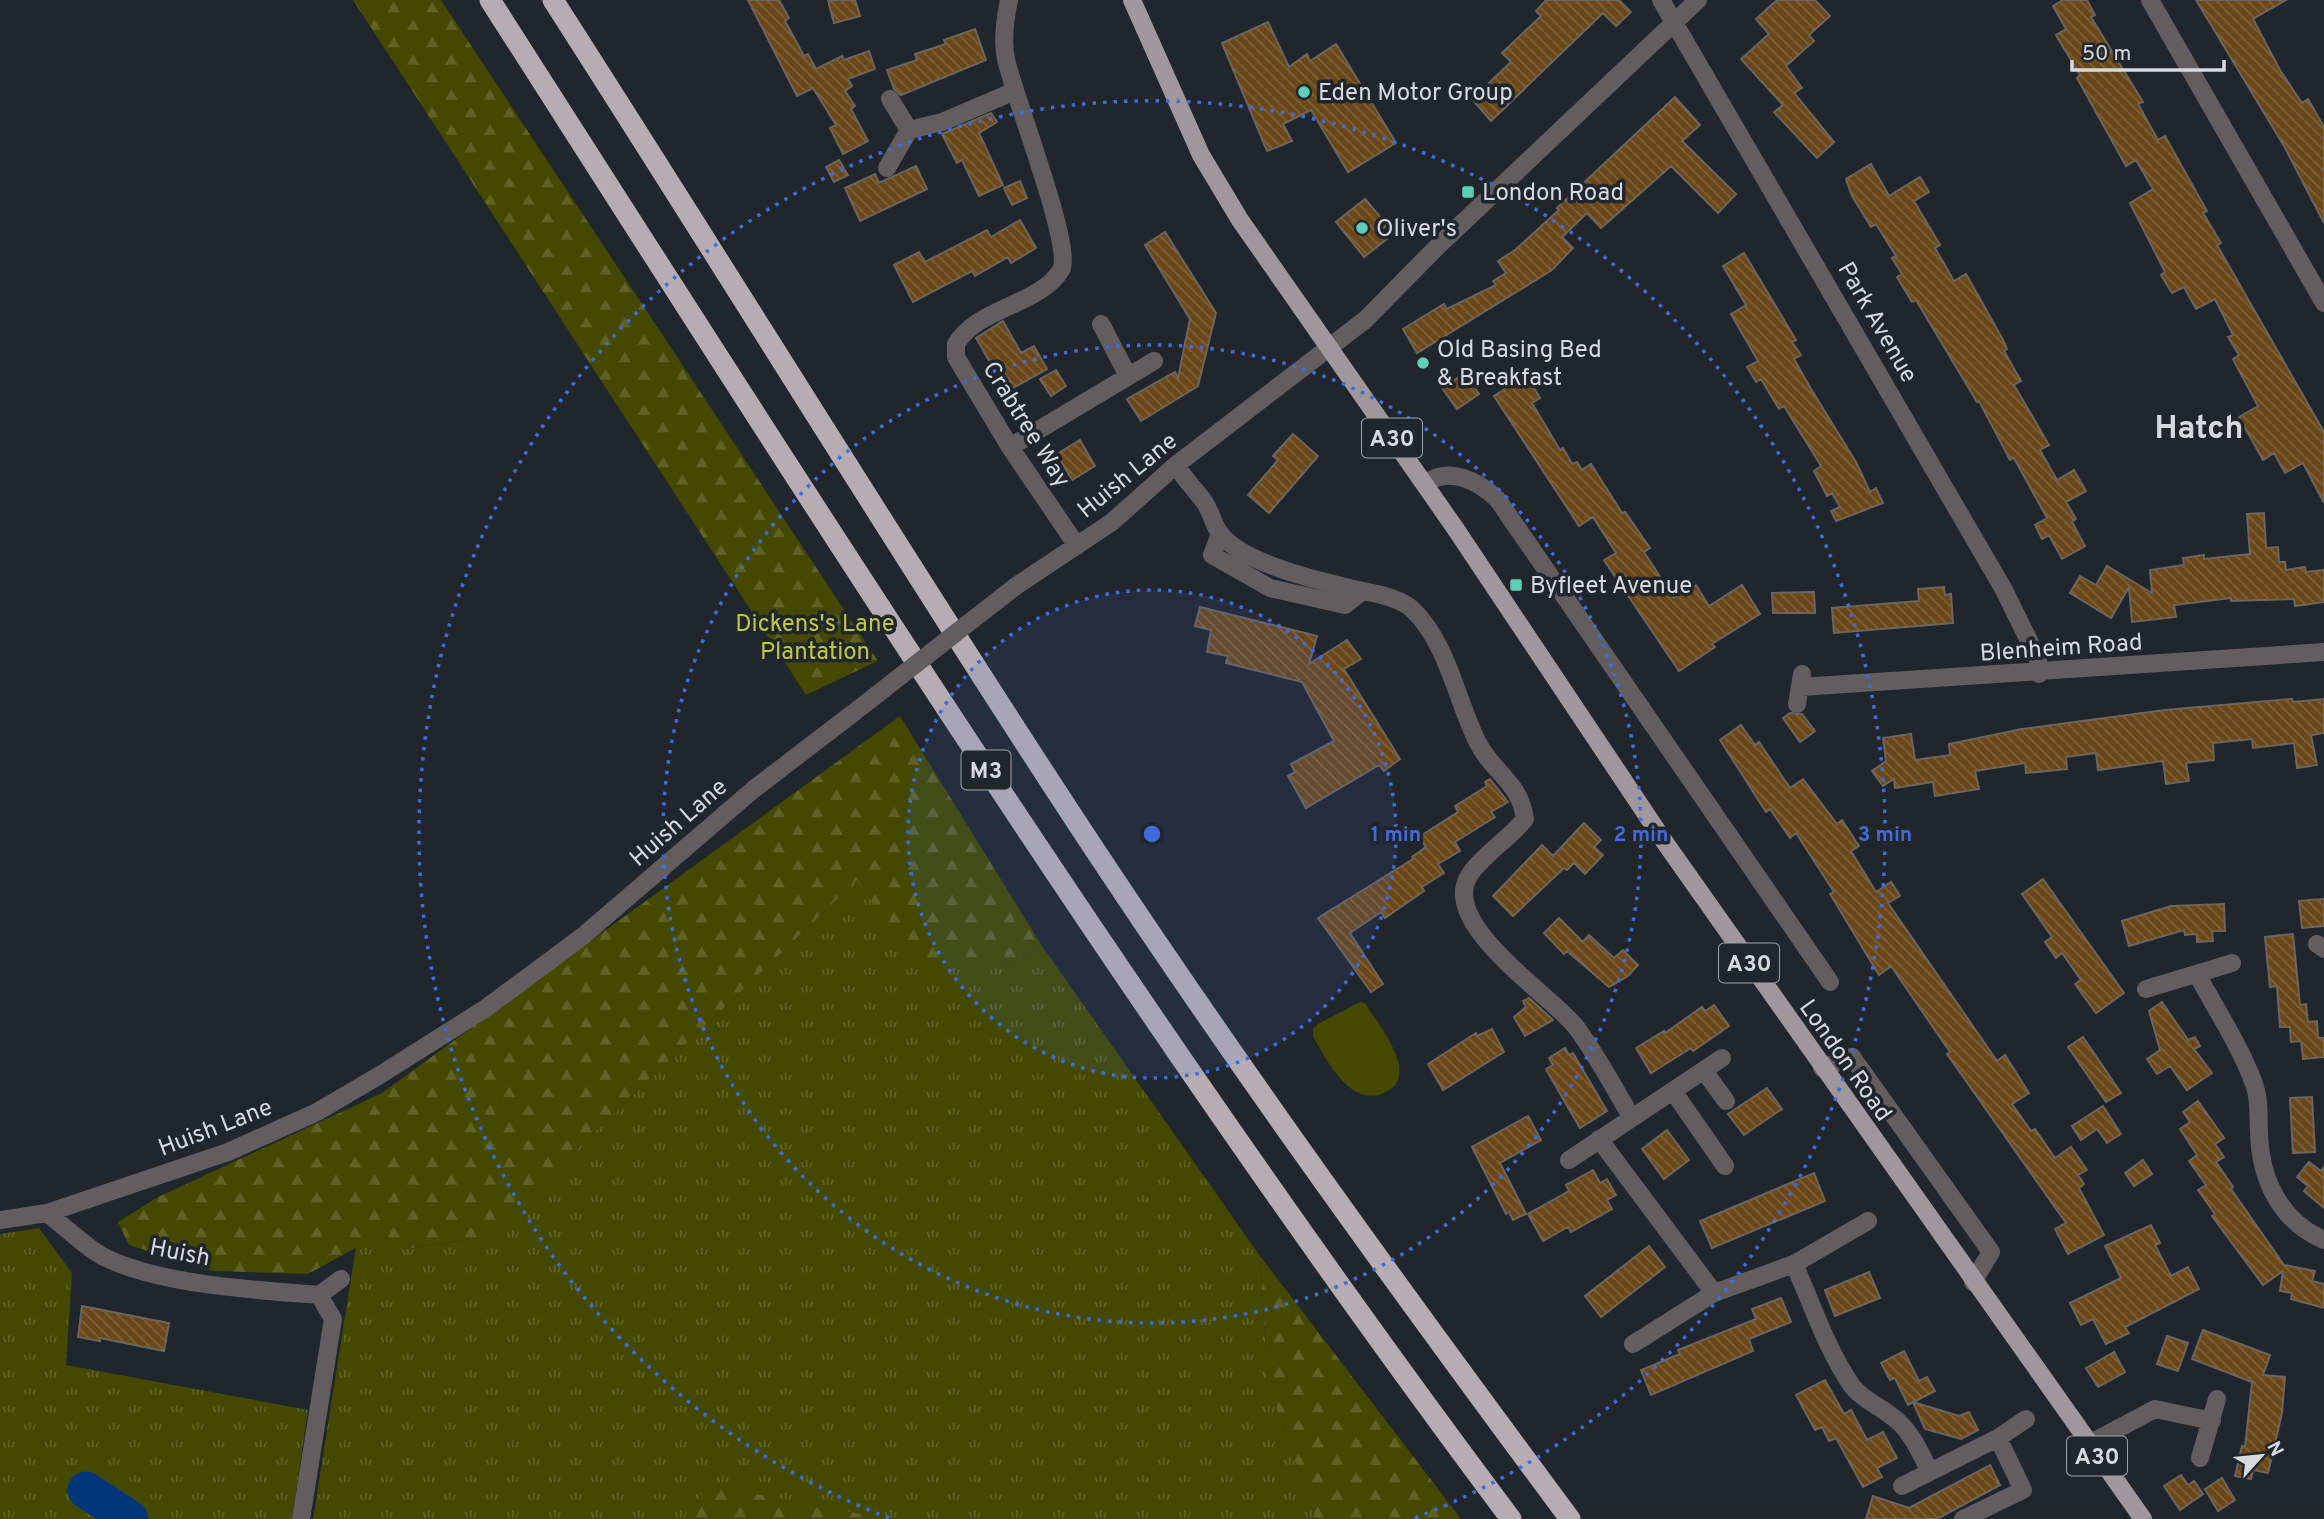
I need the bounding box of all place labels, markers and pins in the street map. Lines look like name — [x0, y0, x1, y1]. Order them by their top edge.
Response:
place label: Eden Motor Group — [1318, 79, 1513, 109]
marker: Eden Motor Group — [1296, 84, 1312, 100]
place label: London Road — [1482, 179, 1624, 209]
marker: London Road — [1460, 184, 1476, 200]
place label: Oliver's — [1376, 215, 1457, 245]
marker: Oliver's — [1354, 220, 1370, 236]
place label: Old Basing Bed & Breakfast — [1437, 336, 1602, 394]
marker: Old Basing Bed & Breakfast — [1415, 355, 1431, 371]
place label: Byfleet Avenue — [1530, 572, 1692, 602]
marker: Byfleet Avenue — [1508, 577, 1524, 593]
centre of rings — [1140, 822, 1164, 846]

